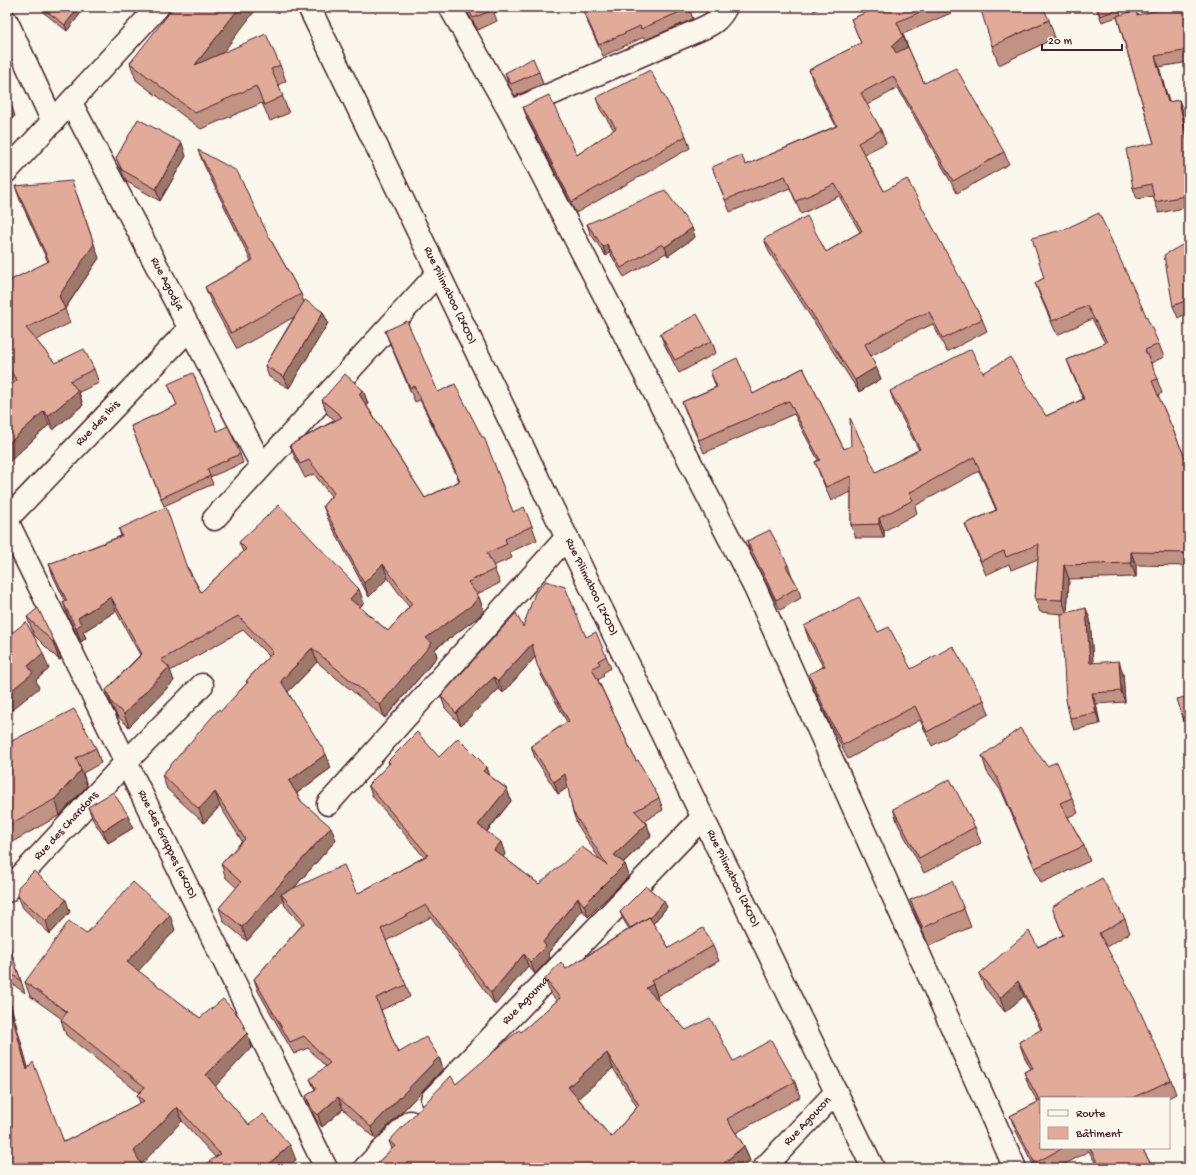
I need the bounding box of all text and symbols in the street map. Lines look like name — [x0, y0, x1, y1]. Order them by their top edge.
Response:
scale bar — [1042, 26, 1122, 52]
text: 20 m — [1048, 35, 1073, 49]
street label: Rue Pilimaboo (2KOD) — [420, 245, 479, 347]
street label: Rue Agodja — [147, 255, 186, 314]
street label: Rue des Ibis — [73, 398, 124, 449]
street label: Rue Pilimaboo (2KOD) — [561, 536, 620, 638]
street label: Rue des Grappes (6KOD) — [134, 788, 199, 902]
street label: Rue des Chardons — [31, 789, 102, 864]
street label: Rue Pilimaboo (2KOD) — [703, 828, 762, 930]
street label: Rue Agouma — [500, 974, 553, 1028]
street label: Rue Agoucon — [781, 1094, 835, 1149]
legend — [1040, 1097, 1170, 1149]
text: Route — [1076, 1108, 1106, 1122]
text: Bâtiment — [1075, 1128, 1123, 1142]

